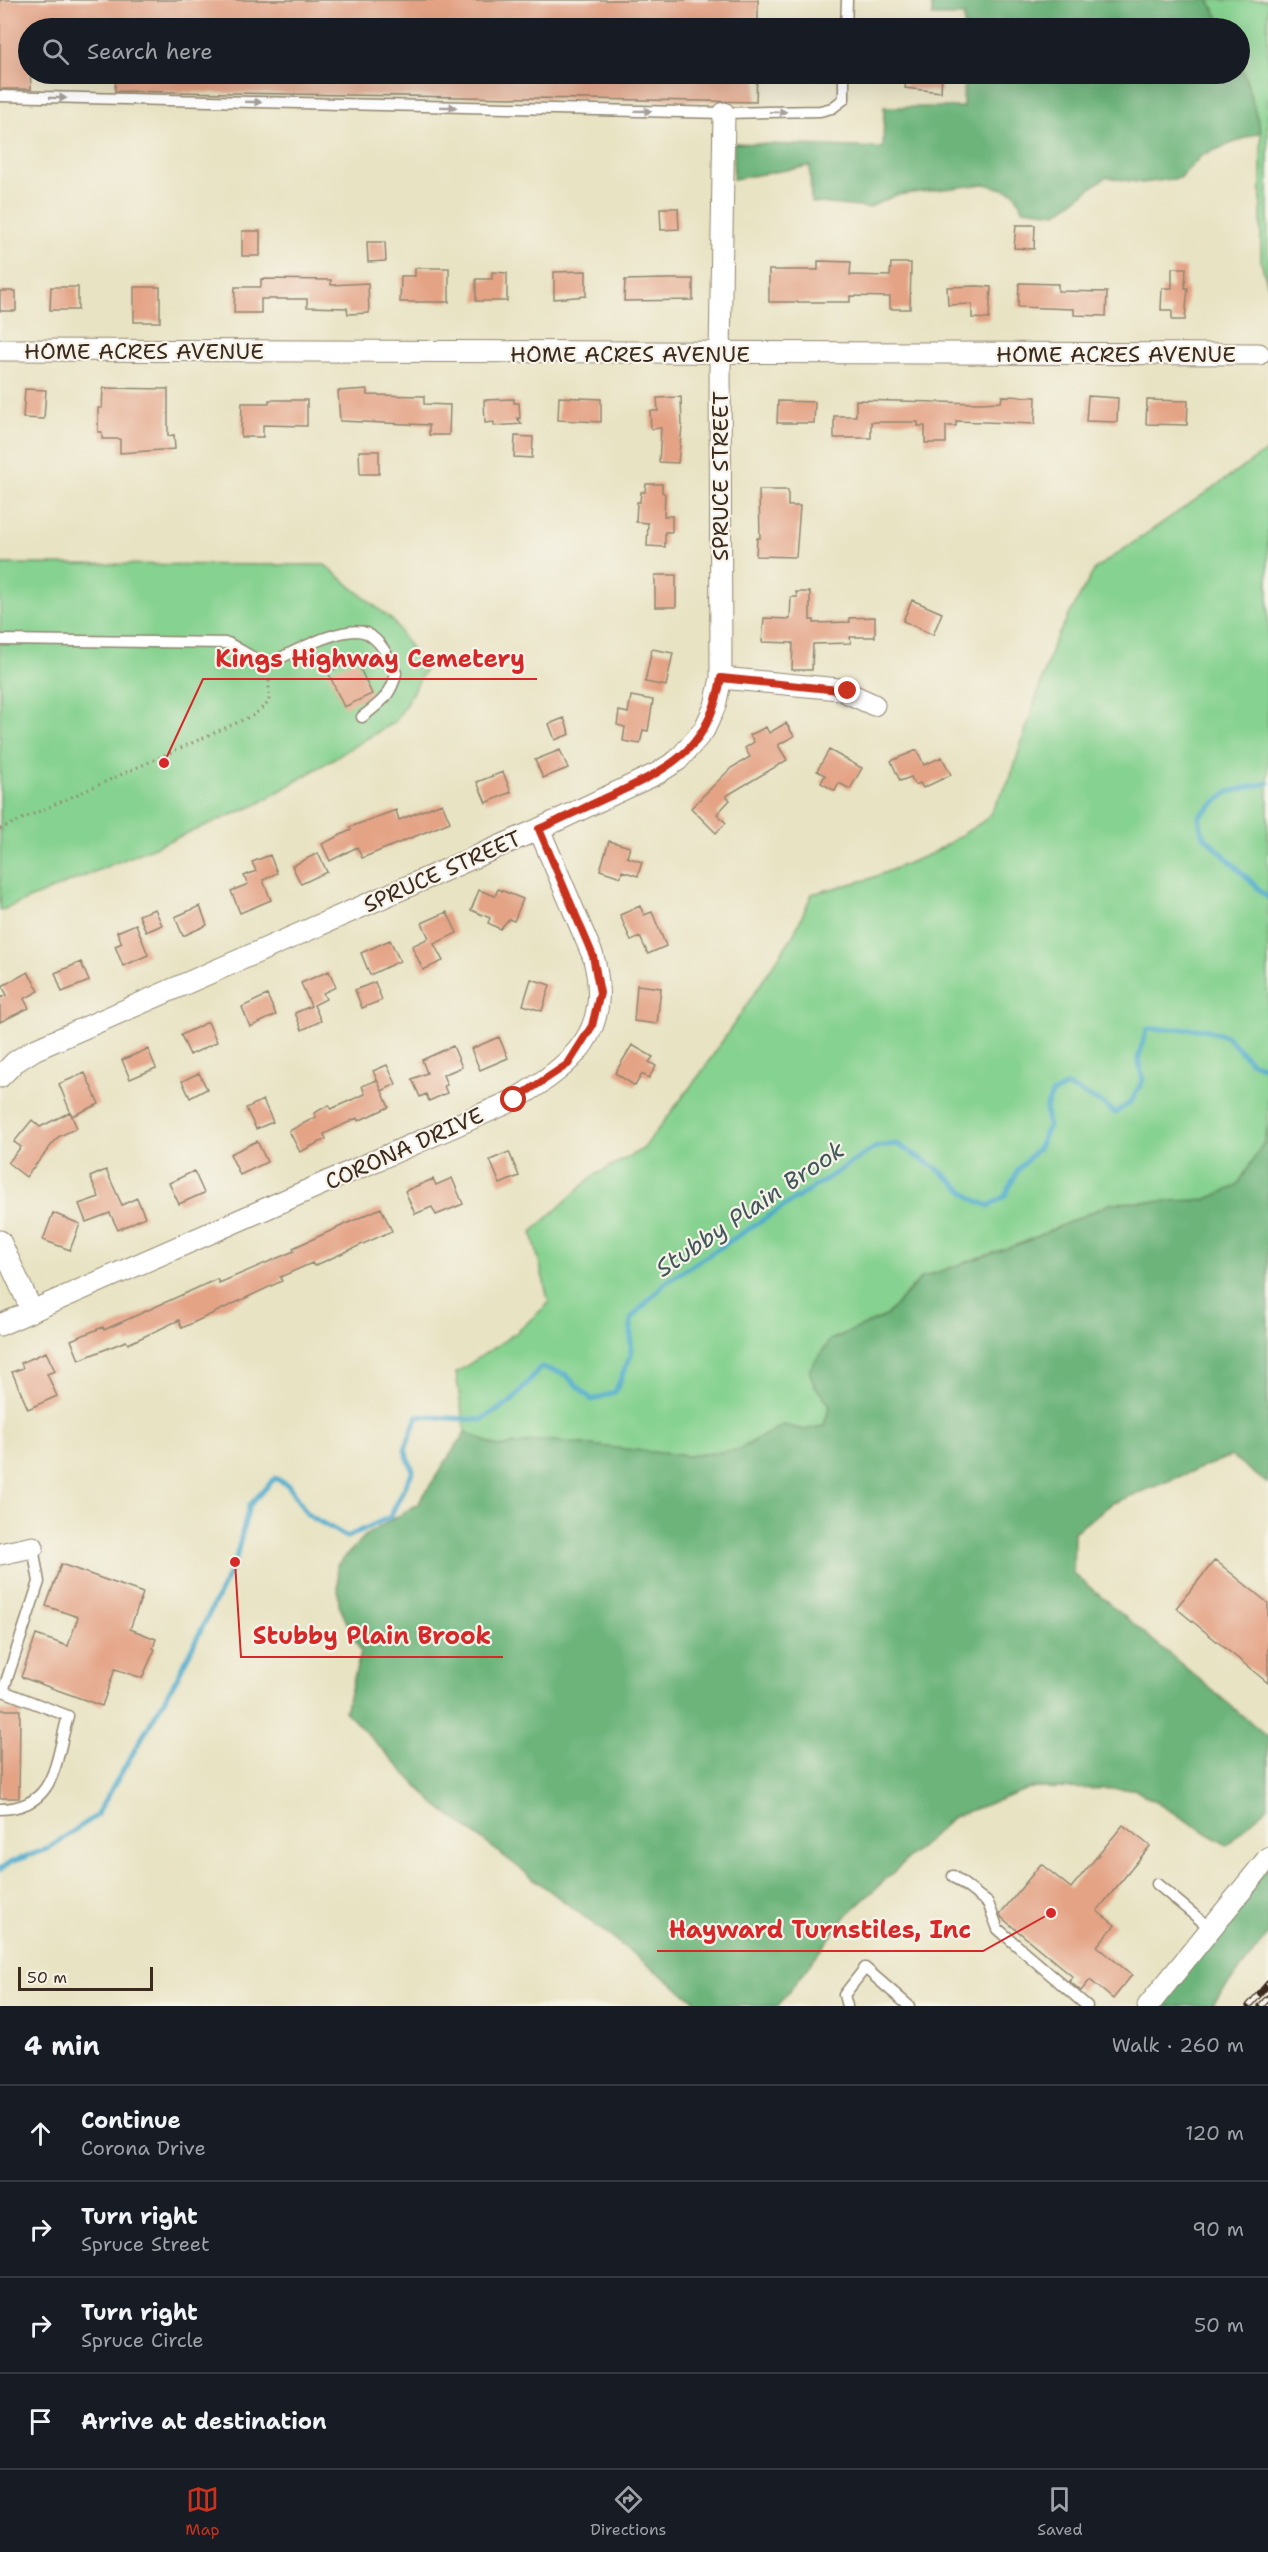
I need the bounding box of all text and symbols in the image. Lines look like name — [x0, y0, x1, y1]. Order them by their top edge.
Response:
search box — [18, 18, 1250, 84]
icon: search — [39, 35, 72, 68]
text: Search here — [87, 37, 213, 66]
one-way arrow — [49, 93, 68, 102]
one-way arrow — [244, 97, 263, 107]
one-way arrow — [439, 102, 458, 112]
one-way arrow — [634, 107, 653, 116]
one-way arrow — [769, 107, 788, 117]
street label: HOME ACRES AVENUE — [24, 337, 264, 366]
street label: HOME ACRES AVENUE — [510, 340, 750, 369]
street label: HOME ACRES AVENUE — [996, 340, 1236, 369]
street label: SPRUCE STREET — [706, 391, 735, 561]
callout: Kings Highway Cemetery — [203, 637, 537, 679]
text: Kings Highway Cemetery — [215, 643, 525, 675]
route end — [834, 677, 860, 703]
street label: SPRUCE STREET — [359, 824, 526, 919]
route start — [500, 1086, 526, 1112]
street label: CORONA DRIVE — [321, 1101, 488, 1196]
water label: Stubby Plain Brook — [649, 1134, 851, 1284]
callout: Stubby Plain Brook — [241, 1615, 503, 1657]
text: Stubby Plain Brook — [253, 1620, 491, 1652]
callout: Hayward Turnstiles, Inc — [657, 1909, 983, 1951]
text: Hayward Turnstiles, Inc — [669, 1914, 971, 1946]
scale bar — [18, 1964, 153, 1992]
text: 50 m — [27, 1967, 67, 1988]
text: 4 min — [24, 2028, 100, 2063]
text: Walk · 260 m — [1112, 2032, 1244, 2058]
text: Continue — [81, 2106, 181, 2135]
icon: ahead — [24, 2117, 57, 2150]
text: 120 m — [1185, 2120, 1244, 2146]
text: Corona Drive — [81, 2135, 206, 2161]
text: Turn right — [81, 2202, 198, 2231]
icon: right — [24, 2213, 57, 2246]
text: 90 m — [1192, 2216, 1244, 2242]
text: Spruce Street — [81, 2231, 210, 2257]
text: Turn right — [81, 2298, 198, 2327]
icon: right — [24, 2309, 57, 2342]
text: 50 m — [1194, 2312, 1244, 2338]
text: Spruce Circle — [81, 2327, 204, 2353]
icon: arrive — [24, 2405, 57, 2438]
text: Arrive at destination — [81, 2407, 327, 2436]
tab: Map — [185, 2483, 220, 2540]
tab: Directions — [590, 2483, 667, 2540]
tab: Saved — [1037, 2483, 1083, 2540]

